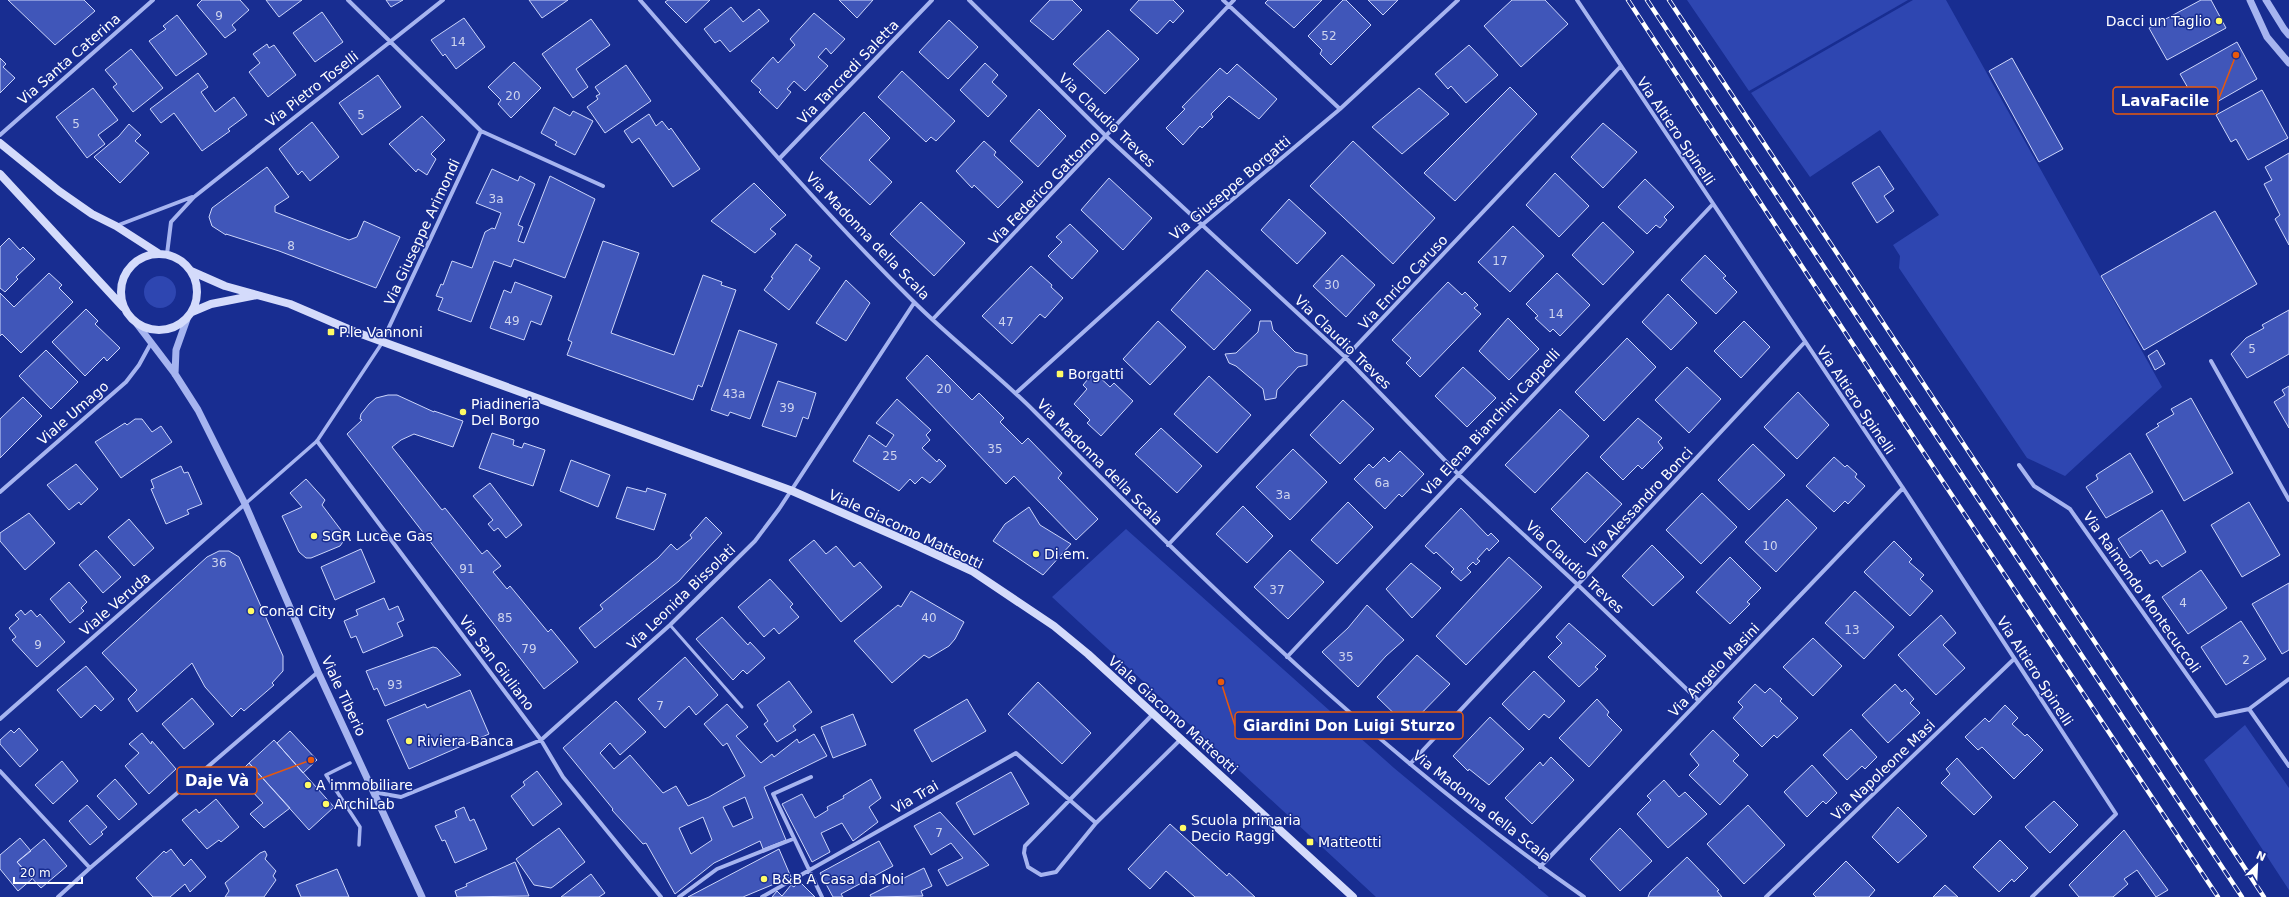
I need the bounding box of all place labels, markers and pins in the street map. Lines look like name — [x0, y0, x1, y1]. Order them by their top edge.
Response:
place label: Dacci un Taglio — [2106, 13, 2211, 29]
marker: Dacci un Taglio — [2214, 16, 2224, 26]
callout: LavaFacile — [2113, 87, 2218, 114]
place label: P.le Vannoni — [339, 324, 423, 340]
marker: P.le Vannoni — [326, 327, 336, 337]
place label: Borgatti — [1068, 366, 1124, 382]
marker: Borgatti — [1055, 369, 1065, 379]
place label: Piadineria Del Borgo — [471, 396, 540, 428]
marker: Piadineria Del Borgo — [458, 407, 468, 417]
place label: SGR Luce e Gas — [322, 528, 433, 544]
marker: SGR Luce e Gas — [309, 531, 319, 541]
place label: Di.em. — [1044, 546, 1090, 562]
marker: Di.em. — [1031, 549, 1041, 559]
place label: Conad City — [259, 603, 336, 619]
marker: Conad City — [246, 606, 256, 616]
callout: Giardini Don Luigi Sturzo — [1235, 712, 1463, 739]
place label: Riviera Banca — [417, 733, 514, 749]
marker: Riviera Banca — [404, 736, 414, 746]
callout: Daje Và — [177, 767, 257, 794]
place label: A immobiliare — [316, 777, 413, 793]
marker: A immobiliare — [303, 780, 313, 790]
place label: ArchiLab — [334, 796, 395, 812]
marker: ArchiLab — [321, 799, 331, 809]
place label: Scuola primaria Decio Raggi — [1191, 812, 1301, 844]
marker: Scuola primaria Decio Raggi — [1178, 823, 1188, 833]
place label: Matteotti — [1318, 834, 1382, 850]
marker: Matteotti — [1305, 837, 1315, 847]
place label: B&B A Casa da Noi — [772, 871, 904, 887]
marker: B&B A Casa da Noi — [759, 874, 769, 884]

